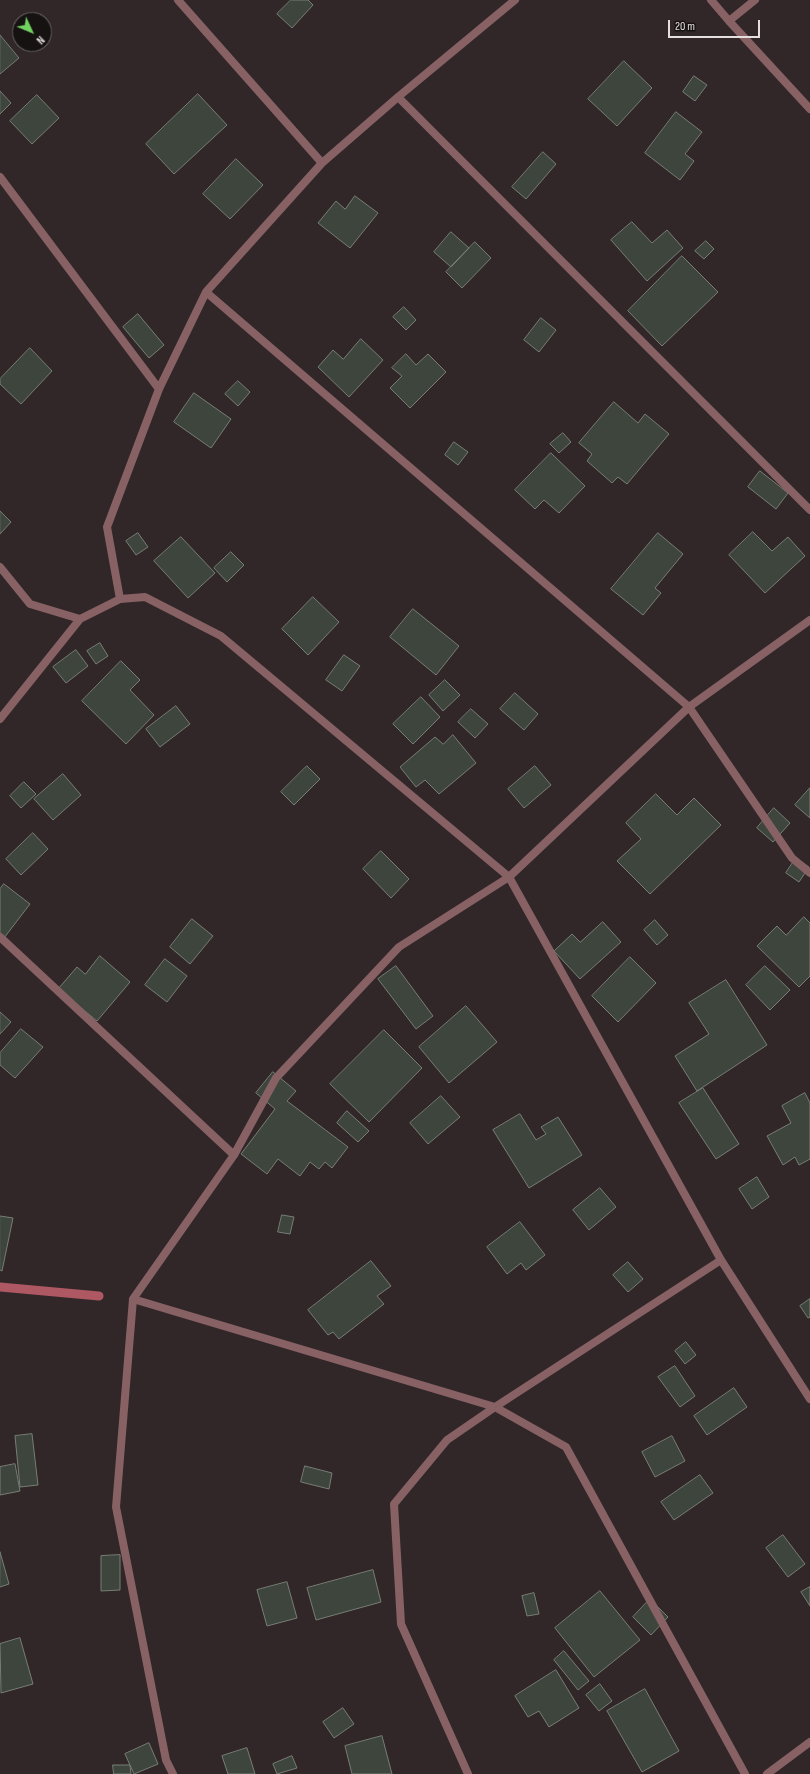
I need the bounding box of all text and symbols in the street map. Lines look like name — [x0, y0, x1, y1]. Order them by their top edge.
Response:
north arrow — [12, 12, 52, 52]
scale bar — [670, 12, 762, 38]
text: 20 m — [675, 19, 695, 34]
text: N — [34, 33, 47, 47]

